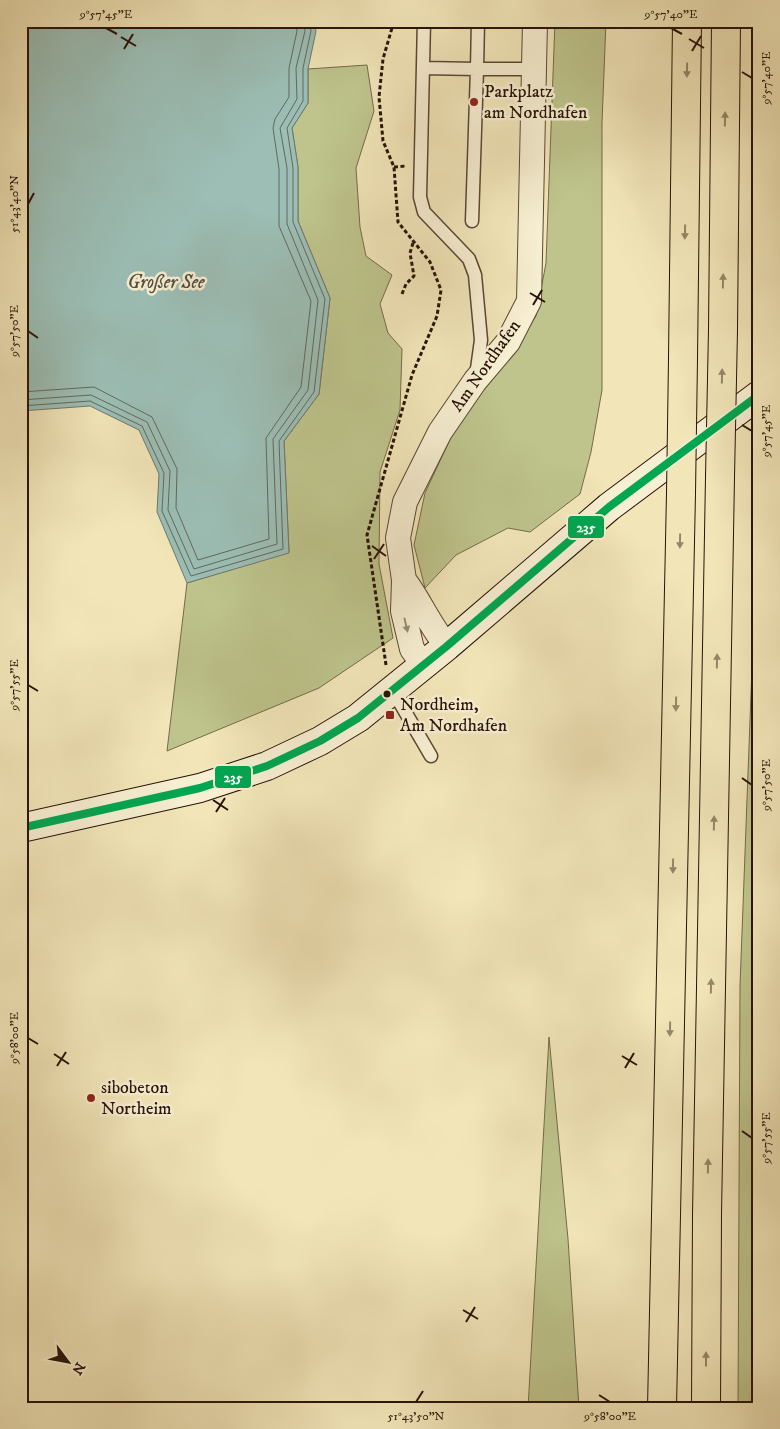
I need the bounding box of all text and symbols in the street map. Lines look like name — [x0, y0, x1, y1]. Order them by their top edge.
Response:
text: 9°57'45"E — [79, 7, 133, 22]
text: 9°57'40"E — [643, 7, 698, 22]
text: 9°57'40"E — [759, 51, 774, 106]
one-way arrow — [683, 62, 691, 78]
place label: Parkplatz am Nordhafen — [484, 81, 588, 124]
marker: Parkplatz am Nordhafen — [468, 96, 480, 108]
one-way arrow — [721, 110, 729, 126]
text: 51°43'40"N — [7, 175, 22, 233]
one-way arrow — [681, 225, 689, 241]
water label: Großer See — [127, 271, 205, 294]
one-way arrow — [719, 273, 727, 289]
text: 9°57'50"E — [7, 304, 22, 358]
street label: Am Nordhafen — [446, 315, 526, 416]
one-way arrow — [718, 368, 726, 384]
text: 9°57'45"E — [759, 404, 774, 458]
line badge: 235 — [567, 515, 605, 539]
text: 235 — [576, 519, 596, 537]
one-way arrow — [675, 534, 683, 550]
one-way arrow — [402, 617, 410, 633]
one-way arrow — [713, 653, 721, 669]
text: 9°57'55"E — [7, 659, 22, 712]
unlabelled marker — [382, 689, 392, 699]
place label: Nordheim, Am Nordhafen — [400, 694, 508, 737]
one-way arrow — [672, 696, 680, 712]
marker: Nordheim, Am Nordhafen — [384, 709, 396, 721]
text: 9°57'50"E — [759, 758, 774, 812]
line badge: 235 — [214, 765, 252, 789]
text: 235 — [223, 769, 243, 787]
one-way arrow — [710, 815, 718, 831]
one-way arrow — [669, 858, 677, 874]
one-way arrow — [707, 978, 715, 994]
text: 9°58'00"E — [7, 1011, 22, 1065]
one-way arrow — [666, 1021, 674, 1037]
place label: sibobeton Northeim — [101, 1077, 172, 1120]
marker: sibobeton Northeim — [85, 1092, 97, 1104]
text: 9°57'55"E — [759, 1112, 774, 1165]
one-way arrow — [704, 1158, 712, 1174]
north arrow — [42, 1336, 92, 1386]
one-way arrow — [703, 1351, 711, 1367]
text: N — [67, 1359, 89, 1378]
text: 51°43'50"N — [388, 1409, 445, 1424]
text: 9°58'00"E — [583, 1409, 637, 1424]

